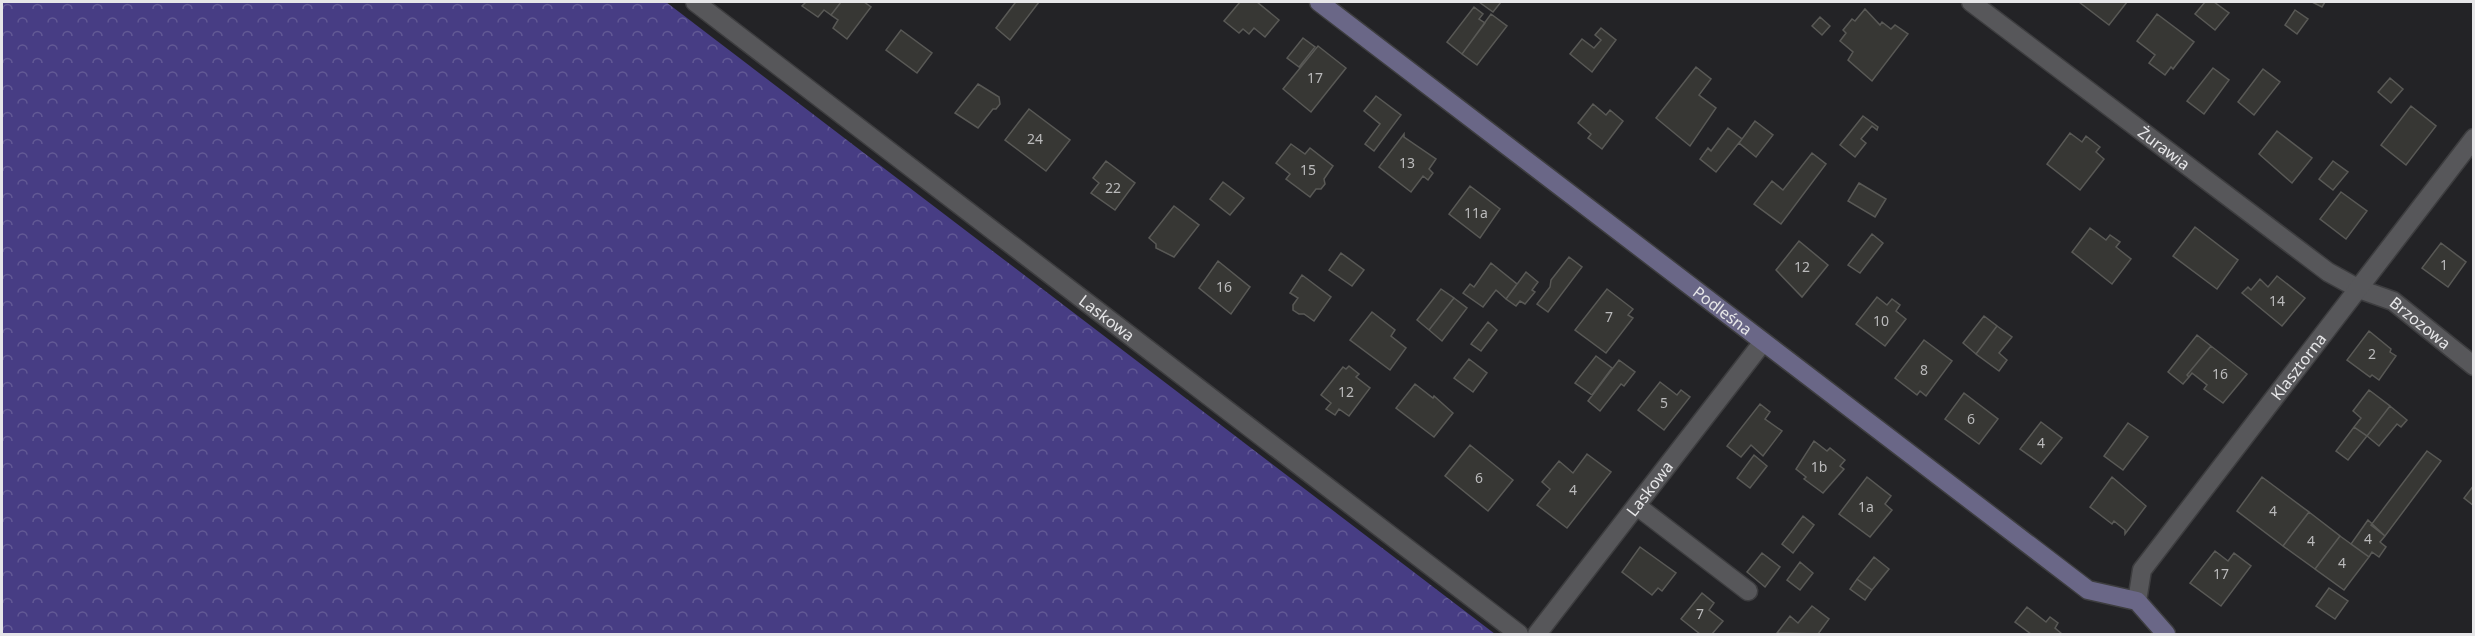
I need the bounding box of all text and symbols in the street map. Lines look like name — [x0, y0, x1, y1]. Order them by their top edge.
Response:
house number: 17 — [1307, 68, 1323, 87]
street label: Żurawia — [2133, 121, 2195, 175]
house number: 24 — [1027, 129, 1043, 148]
house number: 13 — [1399, 153, 1415, 172]
house number: 15 — [1300, 160, 1316, 179]
house number: 22 — [1105, 178, 1121, 197]
house number: 11a — [1464, 203, 1488, 222]
house number: 1 — [2440, 255, 2448, 274]
house number: 12 — [1794, 257, 1810, 276]
house number: 16 — [1216, 277, 1232, 296]
street label: Podleśna — [1688, 281, 1757, 340]
street label: Laskowa — [1075, 289, 1139, 346]
house number: 14 — [2269, 291, 2285, 310]
street label: Brzozowa — [2385, 292, 2455, 354]
house number: 7 — [1605, 307, 1613, 326]
house number: 10 — [1873, 311, 1889, 330]
street label: Klasztorna — [2266, 328, 2331, 405]
house number: 2 — [2368, 344, 2376, 363]
house number: 8 — [1920, 360, 1928, 379]
house number: 16 — [2212, 364, 2228, 383]
house number: 12 — [1338, 382, 1354, 401]
house number: 5 — [1660, 393, 1668, 412]
house number: 6 — [1967, 409, 1975, 428]
house number: 4 — [2037, 433, 2045, 452]
street label: Laskowa — [1621, 456, 1678, 521]
house number: 1b — [1811, 457, 1827, 476]
house number: 6 — [1475, 468, 1483, 487]
house number: 4 — [1569, 480, 1577, 499]
house number: 1a — [1858, 497, 1874, 516]
house number: 4 — [2269, 501, 2277, 520]
house number: 4 — [2364, 529, 2372, 548]
house number: 4 — [2307, 531, 2315, 550]
house number: 4 — [2338, 553, 2346, 572]
house number: 17 — [2213, 564, 2229, 583]
house number: 7 — [1696, 604, 1704, 623]

